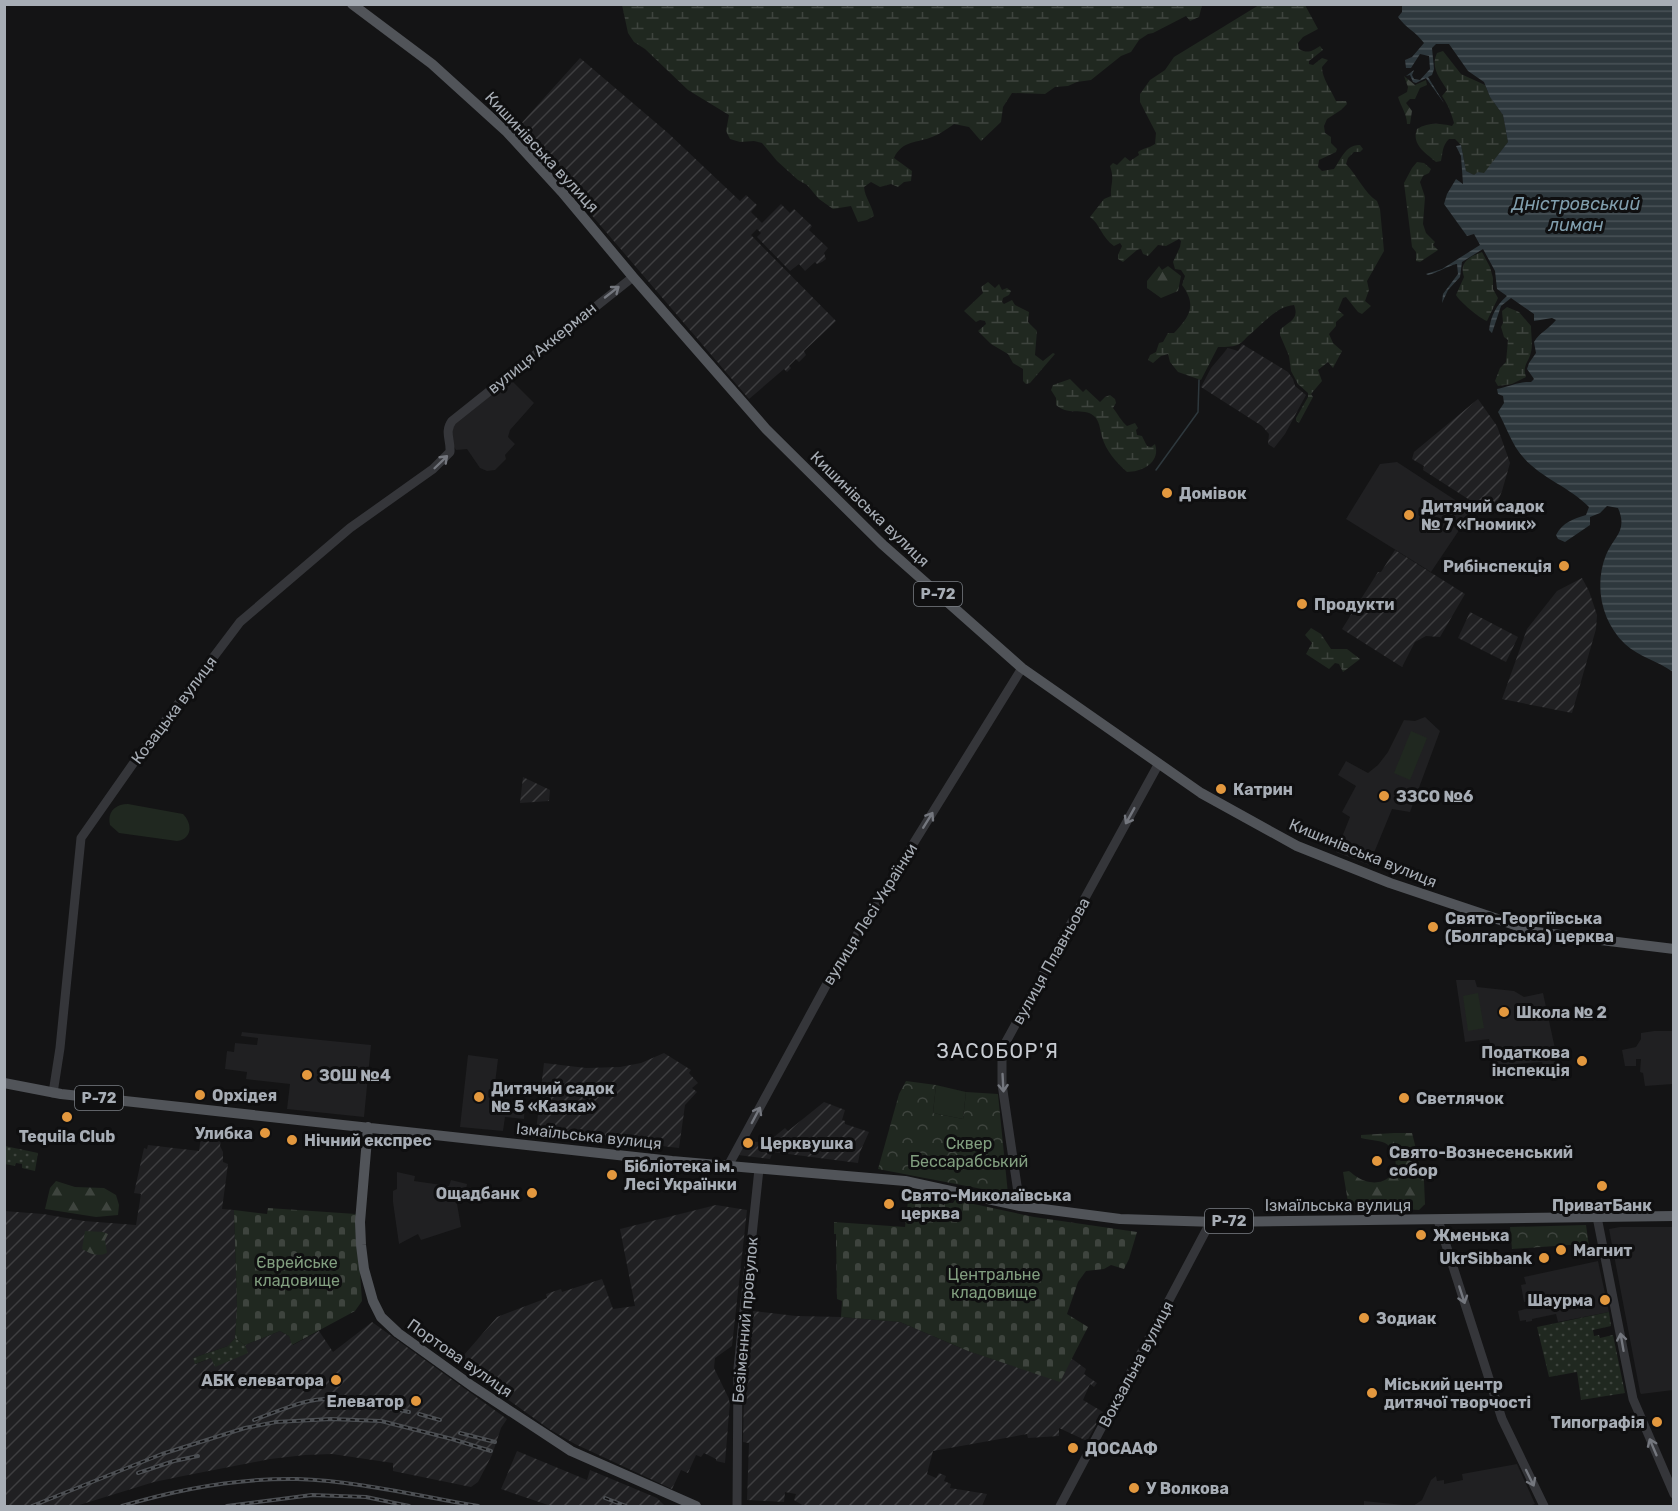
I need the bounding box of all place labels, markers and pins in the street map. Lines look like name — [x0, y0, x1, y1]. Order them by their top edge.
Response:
place label: Домівок — [1179, 484, 1247, 503]
marker: Домівок — [1160, 486, 1174, 500]
place label: Дитячий садок № 7 «Гномик» — [1421, 497, 1545, 534]
marker: Дитячий садок № 7 «Гномик» — [1402, 508, 1416, 522]
place label: Рибінспекція — [1443, 557, 1552, 576]
marker: Рибінспекція — [1557, 559, 1571, 573]
place label: Продукти — [1314, 595, 1394, 614]
marker: Продукти — [1295, 597, 1309, 611]
place label: Катрин — [1233, 780, 1293, 799]
marker: Катрин — [1214, 782, 1228, 796]
place label: ЗЗСО №6 — [1396, 787, 1474, 806]
marker: ЗЗСО №6 — [1377, 789, 1391, 803]
place label: Свято-Георгіївська (Болгарська) церква — [1445, 909, 1614, 946]
marker: Свято-Георгіївська (Болгарська) церква — [1426, 920, 1440, 934]
place label: Школа № 2 — [1516, 1003, 1607, 1022]
marker: Школа № 2 — [1497, 1005, 1511, 1019]
place label: Податкова інспекція — [1481, 1043, 1570, 1080]
marker: Податкова інспекція — [1575, 1054, 1589, 1068]
place label: ЗОШ №4 — [319, 1066, 391, 1085]
marker: ЗОШ №4 — [300, 1068, 314, 1082]
place label: Дитячий садок № 5 «Казка» — [491, 1079, 615, 1116]
place label: Орхідея — [212, 1086, 277, 1105]
marker: Орхідея — [193, 1088, 207, 1102]
place label: Светлячок — [1416, 1089, 1504, 1108]
marker: Дитячий садок № 5 «Казка» — [472, 1090, 486, 1104]
marker: Светлячок — [1397, 1091, 1411, 1105]
marker: Tequila Club — [60, 1110, 74, 1124]
place label: Улибка — [195, 1124, 253, 1143]
marker: Улибка — [258, 1126, 272, 1140]
place label: Tequila Club — [19, 1127, 115, 1146]
place label: Нічний експрес — [304, 1131, 432, 1150]
marker: Нічний експрес — [285, 1133, 299, 1147]
place label: Церквушка — [760, 1134, 853, 1153]
marker: Церквушка — [741, 1136, 755, 1150]
place label: Свято-Вознесенський собор — [1389, 1143, 1573, 1180]
marker: Свято-Вознесенський собор — [1370, 1154, 1384, 1168]
place label: Бібліотека ім. Лесі Українки — [624, 1157, 737, 1194]
marker: Бібліотека ім. Лесі Українки — [605, 1168, 619, 1182]
marker: ПриватБанк — [1595, 1179, 1609, 1193]
place label: Ощадбанк — [436, 1184, 520, 1203]
marker: Ощадбанк — [525, 1186, 539, 1200]
place label: Свято-Миколаївська церква — [901, 1186, 1071, 1223]
place label: ПриватБанк — [1552, 1196, 1652, 1215]
marker: Свято-Миколаївська церква — [882, 1197, 896, 1211]
place label: Жменька — [1433, 1226, 1509, 1245]
marker: Жменька — [1414, 1228, 1428, 1242]
place label: Магнит — [1573, 1241, 1632, 1260]
marker: Магнит — [1554, 1243, 1568, 1257]
place label: UkrSibbank — [1439, 1249, 1533, 1268]
marker: UkrSibbank — [1537, 1251, 1551, 1265]
place label: Шаурма — [1527, 1291, 1593, 1310]
marker: Шаурма — [1598, 1293, 1612, 1307]
place label: Зодиак — [1376, 1309, 1437, 1328]
marker: Зодиак — [1357, 1311, 1371, 1325]
place label: АБК елеватора — [201, 1371, 324, 1390]
marker: АБК елеватора — [329, 1373, 343, 1387]
place label: Міський центр дитячої творчості — [1384, 1375, 1531, 1412]
marker: Міський центр дитячої творчості — [1365, 1386, 1379, 1400]
place label: Елеватор — [326, 1392, 404, 1411]
marker: Елеватор — [409, 1394, 423, 1408]
place label: Типографія — [1551, 1413, 1645, 1432]
marker: Типографія — [1650, 1415, 1664, 1429]
place label: ДОСААФ — [1085, 1439, 1158, 1458]
marker: ДОСААФ — [1066, 1441, 1080, 1455]
place label: У Волкова — [1146, 1479, 1229, 1498]
marker: У Волкова — [1127, 1481, 1141, 1495]

